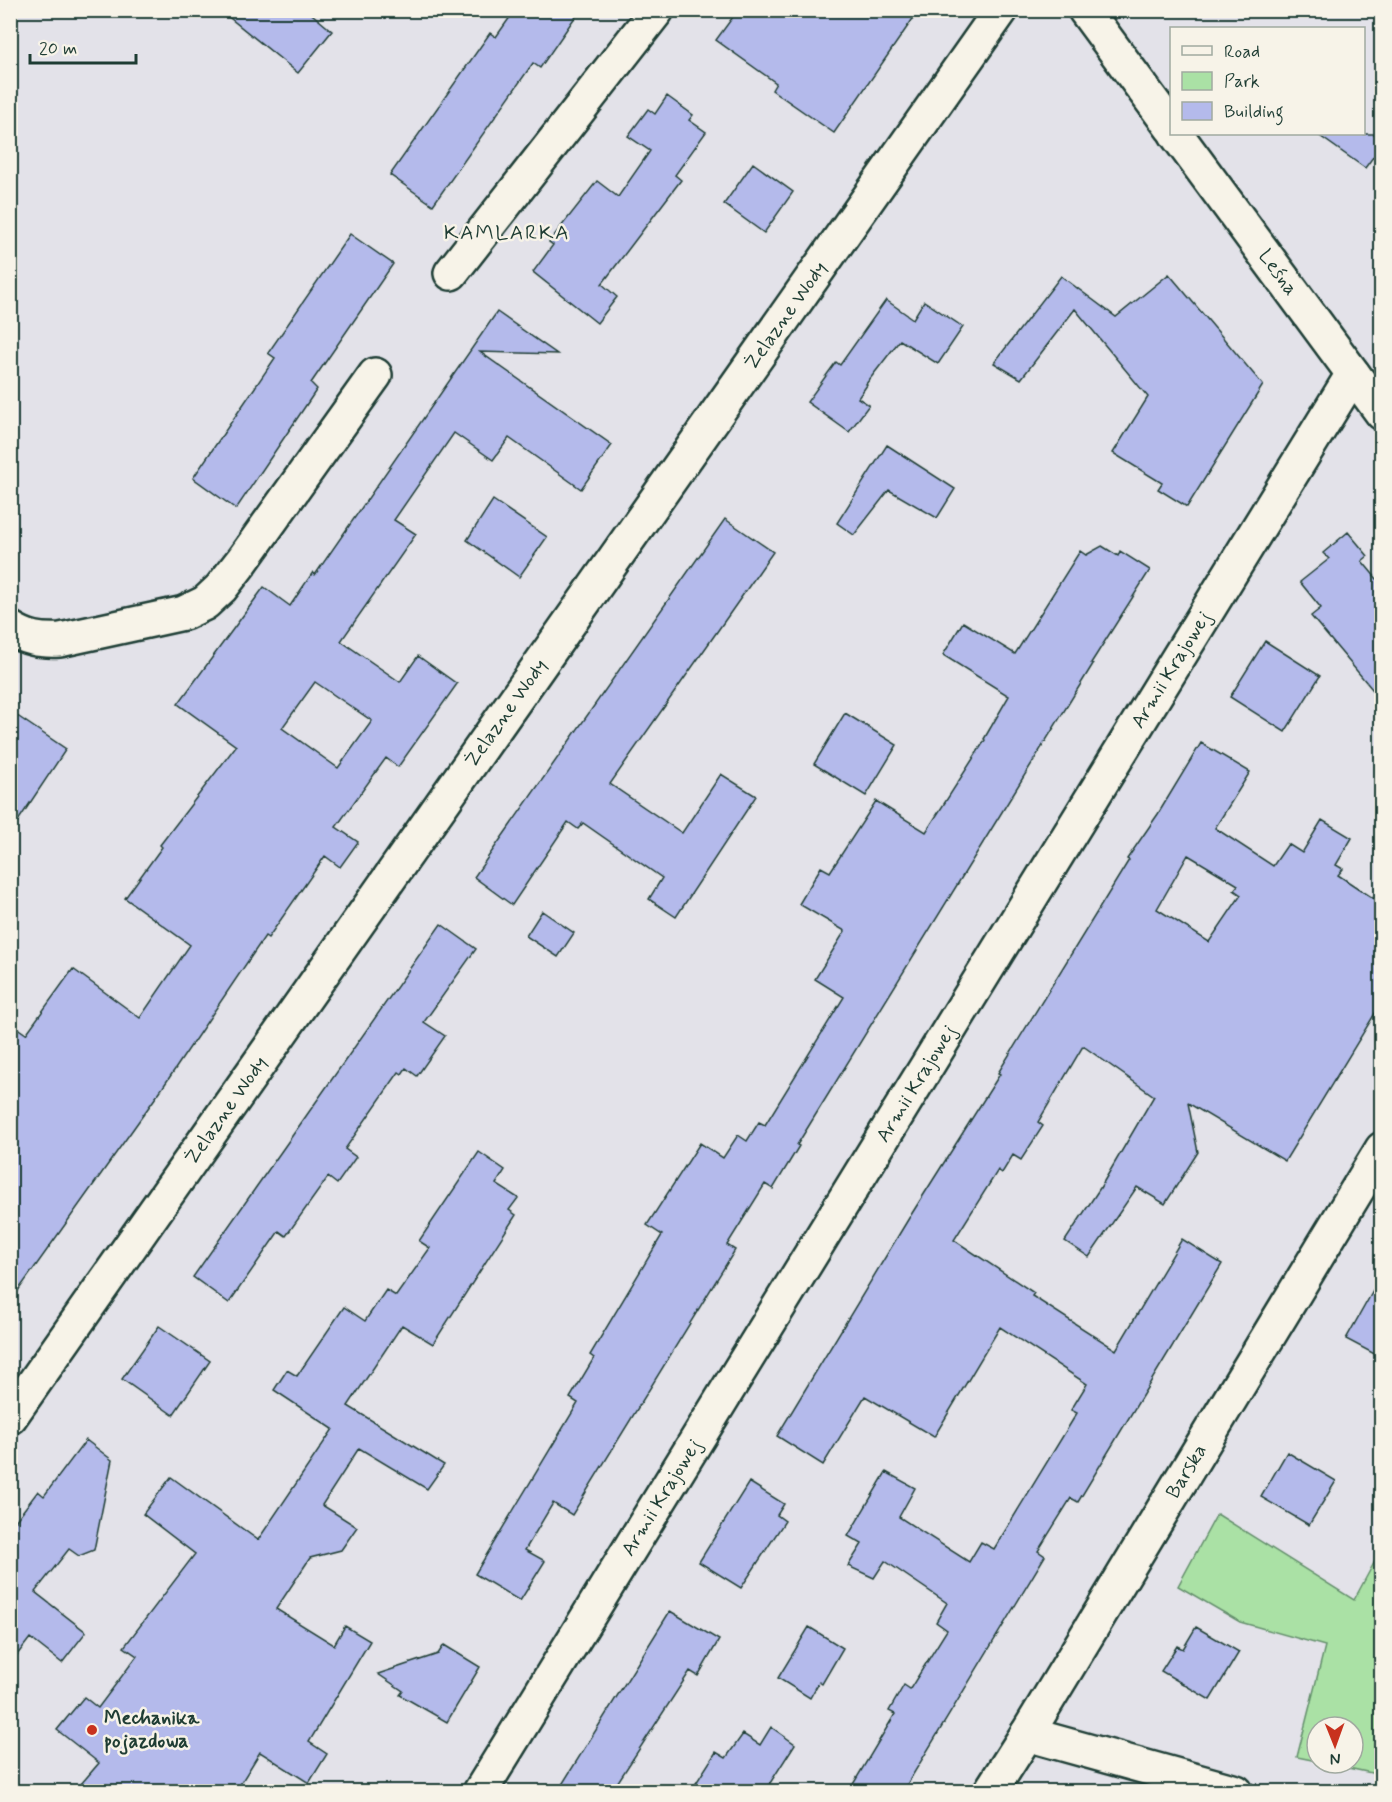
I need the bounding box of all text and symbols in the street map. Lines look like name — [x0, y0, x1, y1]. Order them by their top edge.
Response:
scale bar — [30, 27, 136, 65]
legend — [1170, 27, 1365, 135]
text: 20 m — [39, 37, 77, 61]
text: Road — [1224, 40, 1260, 64]
text: Park — [1224, 70, 1260, 94]
text: Building — [1224, 100, 1284, 126]
district label: KAMLARKA — [444, 219, 570, 247]
street label: Leśna — [1252, 244, 1304, 301]
street label: Żelazne Wody — [738, 256, 833, 375]
street label: Armii Krajowej — [1125, 606, 1217, 733]
street label: Żelazne Wody — [458, 653, 553, 773]
street label: Armii Krajowej — [870, 1020, 963, 1147]
street label: Żelazne Wody — [178, 1051, 274, 1170]
street label: Armii Krajowej — [615, 1434, 708, 1561]
street label: Barska — [1160, 1439, 1213, 1504]
place label: Mechanika pojazdowa — [104, 1705, 200, 1755]
north arrow — [1305, 1715, 1365, 1775]
marker: Mechanika pojazdowa — [85, 1723, 99, 1737]
text: N — [1330, 1748, 1341, 1769]

